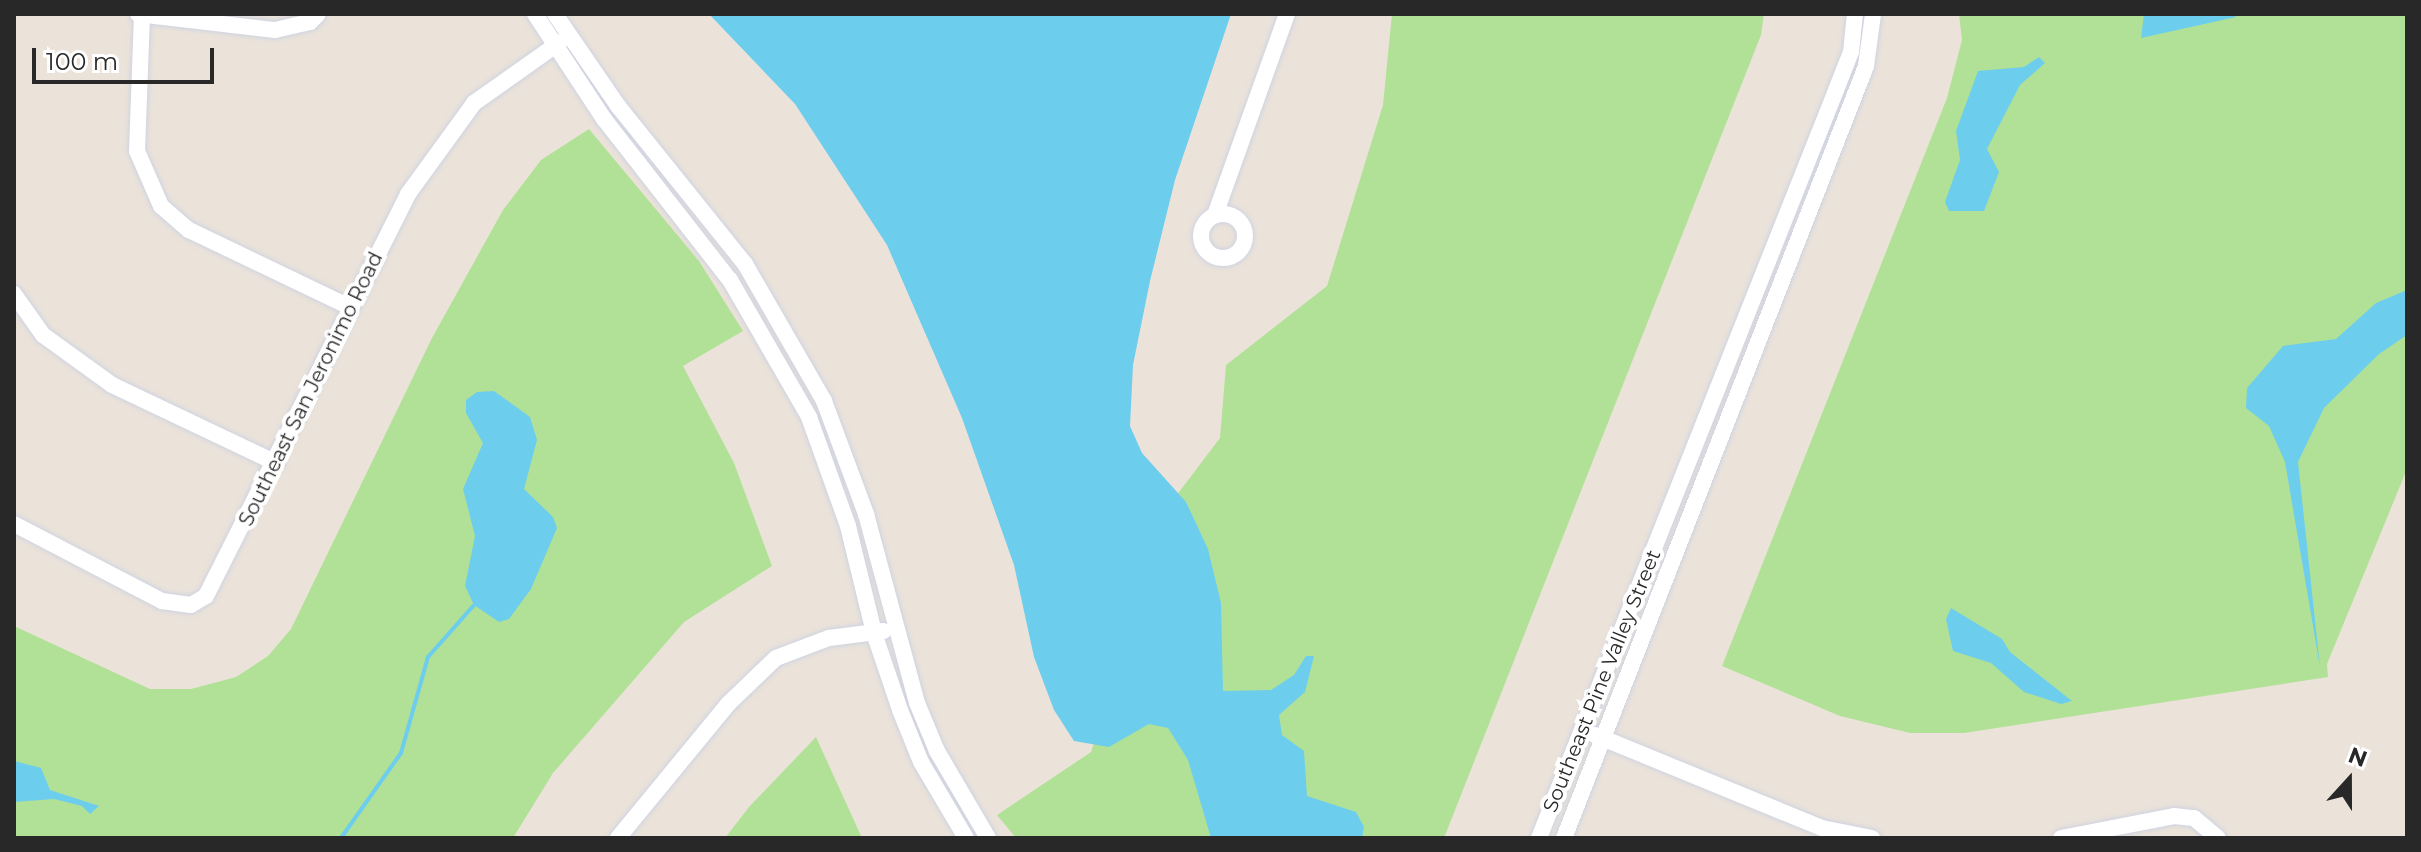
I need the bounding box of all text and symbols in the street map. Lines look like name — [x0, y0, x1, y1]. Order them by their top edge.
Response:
scale bar — [36, 32, 218, 82]
text: 100 m — [46, 47, 118, 76]
street label: Southeast San Jeronimo Road — [234, 248, 388, 530]
street label: Southeast Pine Valley Street — [1538, 546, 1666, 816]
north arrow — [2309, 740, 2389, 820]
text: N — [2345, 741, 2371, 773]

